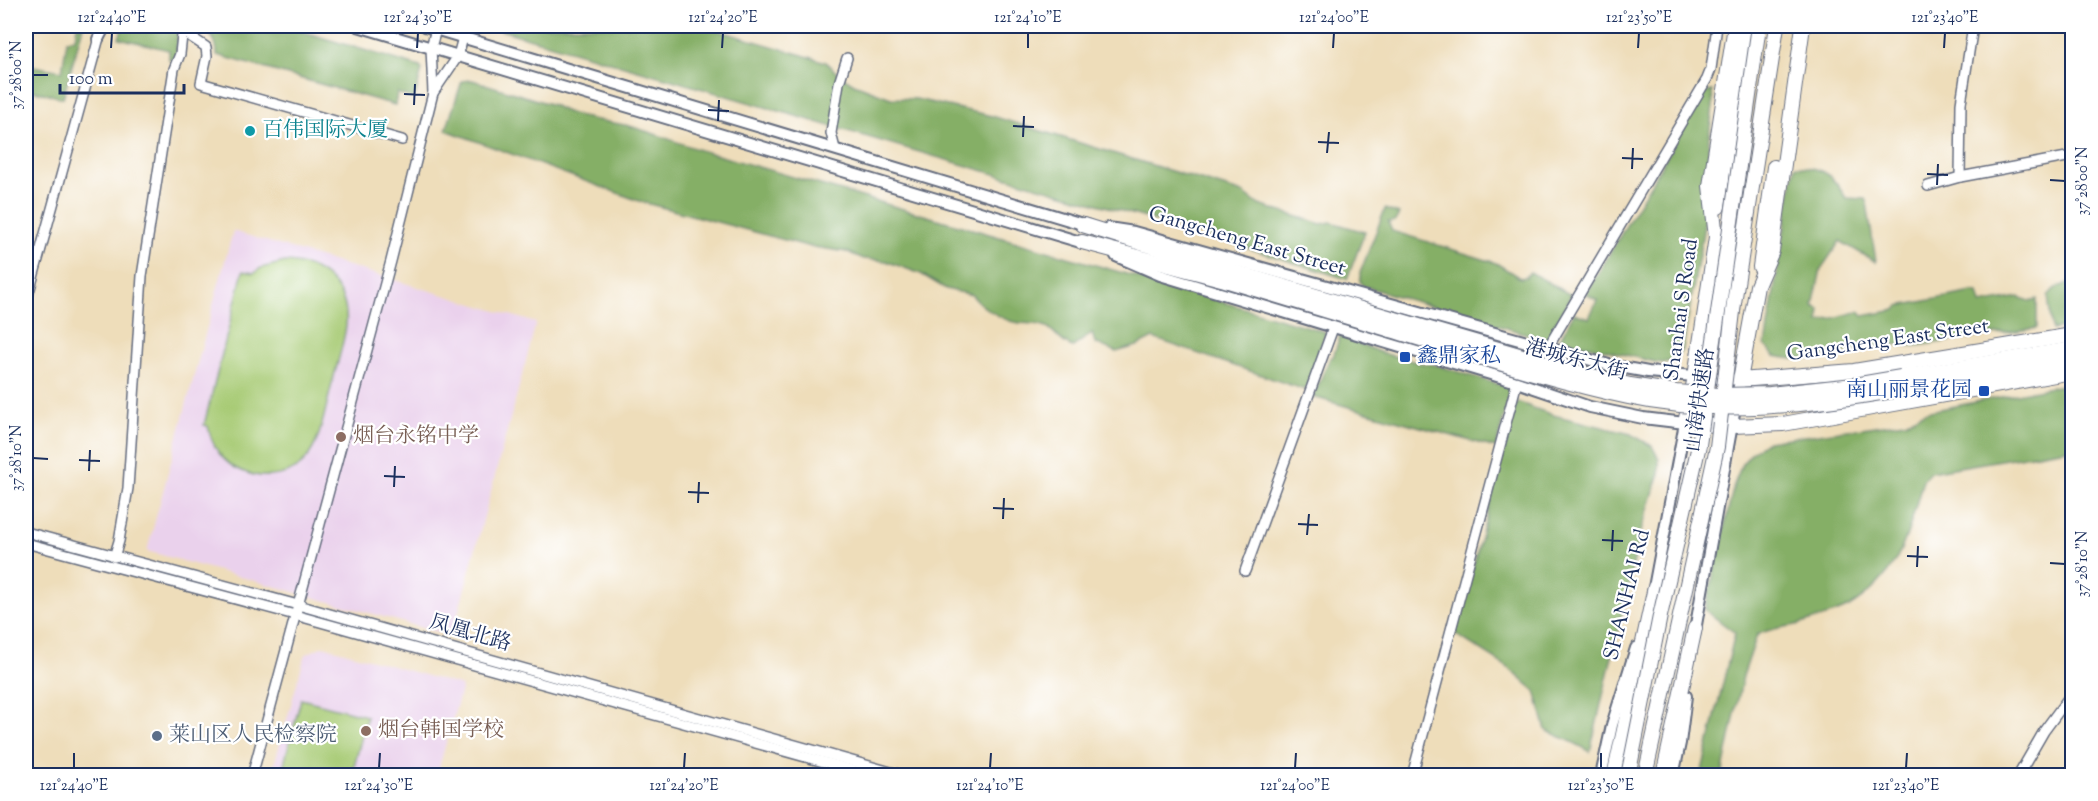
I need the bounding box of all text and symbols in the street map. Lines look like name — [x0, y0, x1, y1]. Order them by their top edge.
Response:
text: 121°24'40"E — [78, 8, 146, 29]
text: 121°24'30"E — [384, 8, 452, 29]
text: 121°24'20"E — [688, 8, 758, 29]
text: 121°24'10"E — [994, 8, 1062, 29]
text: 121°24'00"E — [1299, 8, 1369, 29]
text: 121°23'50"E — [1606, 8, 1672, 29]
text: 121°23'40"E — [1912, 8, 1978, 29]
text: 37°28'00"N — [7, 41, 28, 109]
scale bar — [60, 57, 184, 95]
text: 100 m — [69, 67, 113, 93]
place label: 百伟国际大厦 — [262, 116, 388, 146]
marker: 百伟国际大厦 — [243, 124, 257, 138]
text: 37°28'00"N — [2073, 147, 2094, 215]
street label: Gangcheng East Street — [1145, 199, 1349, 285]
street label: Shanhai S Road — [1657, 237, 1707, 383]
street label: Gangcheng East Street — [1785, 312, 1991, 370]
street label: 港城东大街 — [1521, 333, 1631, 389]
place label: 鑫鼎家私 — [1417, 342, 1501, 372]
street label: 山海快速路 — [1679, 346, 1723, 454]
marker: 鑫鼎家私 — [1398, 350, 1412, 364]
place label: 南山丽景花园 — [1846, 376, 1972, 406]
marker: 南山丽景花园 — [1977, 384, 1991, 398]
place label: 烟台永铭中学 — [353, 422, 479, 452]
text: 37°28'10"N — [7, 425, 28, 491]
marker: 烟台永铭中学 — [334, 430, 348, 444]
street label: SHANHAI Rd — [1597, 526, 1659, 664]
text: 37°28'10"N — [2073, 531, 2094, 597]
street label: 凤凰北路 — [425, 608, 515, 660]
place label: 烟台韩国学校 — [378, 716, 504, 746]
place label: 莱山区人民检察院 — [169, 721, 337, 751]
marker: 烟台韩国学校 — [359, 724, 373, 738]
marker: 莱山区人民检察院 — [150, 729, 164, 743]
text: 121°24'40"E — [40, 776, 108, 797]
text: 121°24'30"E — [345, 776, 413, 797]
text: 121°24'20"E — [649, 776, 719, 797]
text: 121°24'10"E — [956, 776, 1024, 797]
text: 121°24'00"E — [1260, 776, 1330, 797]
text: 121°23'50"E — [1568, 776, 1634, 797]
text: 121°23'40"E — [1873, 776, 1939, 797]

